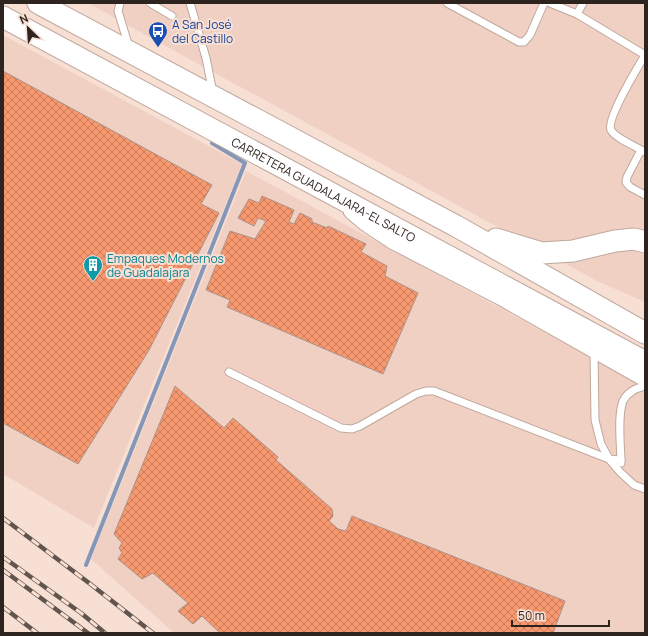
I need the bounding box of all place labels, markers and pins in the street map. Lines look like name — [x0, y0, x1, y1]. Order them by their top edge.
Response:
place label: A San José del Castillo — [172, 16, 233, 47]
bus stop icon: A San José del Castillo — [147, 20, 169, 48]
place label: Empaques Modernos de Guadalajara — [107, 250, 224, 281]
building icon: Empaques Modernos de Guadalajara — [82, 254, 104, 282]

